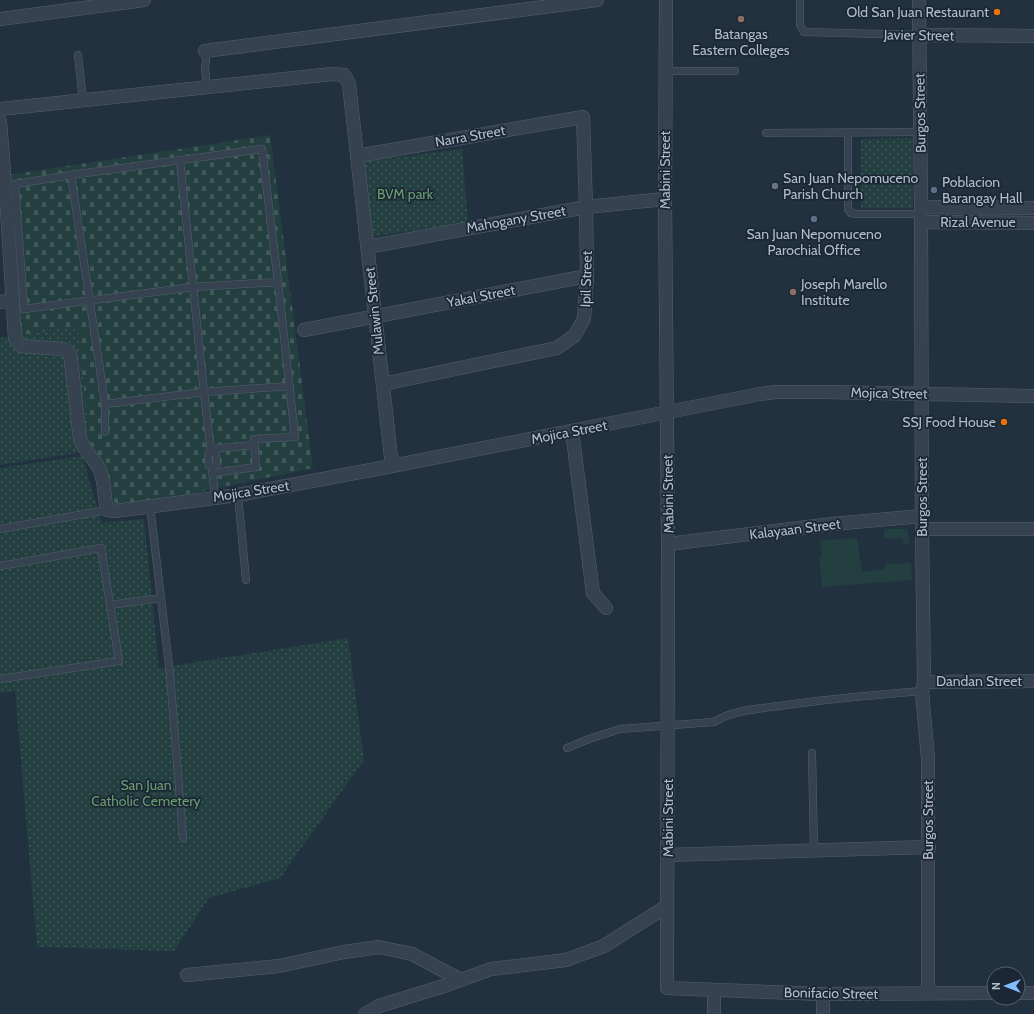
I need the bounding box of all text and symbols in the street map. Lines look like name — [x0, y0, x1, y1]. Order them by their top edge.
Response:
place label: Old San Juan Restaurant — [846, 3, 989, 21]
marker: Old San Juan Restaurant — [992, 7, 1002, 17]
marker: Batangas Eastern Colleges — [736, 14, 746, 24]
place label: Batangas Eastern Colleges — [692, 25, 790, 59]
street label: Javier Street — [883, 25, 955, 45]
street label: Burgos Street — [910, 73, 930, 153]
street label: Narra Street — [433, 121, 507, 151]
street label: Mabini Street — [656, 130, 674, 209]
place label: San Juan Nepomuceno Parish Church — [783, 169, 919, 203]
place label: Poblacion Barangay Hall — [942, 173, 1023, 207]
marker: San Juan Nepomuceno Parish Church — [770, 181, 780, 191]
park label: BVM park — [377, 185, 434, 203]
marker: Poblacion Barangay Hall — [929, 185, 939, 195]
street label: Mahogany Street — [465, 201, 567, 237]
street label: Rizal Avenue — [940, 213, 1016, 231]
marker: San Juan Nepomuceno Parochial Office — [809, 214, 819, 224]
place label: San Juan Nepomuceno Parochial Office — [746, 225, 882, 259]
street label: Ipil Street — [576, 250, 596, 308]
street label: Mulawin Street — [360, 266, 388, 356]
place label: Joseph Marello Institute — [800, 275, 888, 309]
street label: Yakal Street — [444, 281, 517, 312]
marker: Joseph Marello Institute — [788, 287, 798, 297]
street label: Mojica Street — [850, 383, 928, 403]
place label: SSJ Food House — [902, 413, 996, 431]
street label: Mojica Street — [529, 416, 609, 448]
marker: SSJ Food House — [999, 417, 1009, 427]
street label: Mabini Street — [658, 454, 678, 533]
street label: Burgos Street — [913, 457, 931, 537]
street label: Mojica Street — [212, 476, 291, 506]
street label: Kalayaan Street — [748, 514, 842, 544]
street label: Dandan Street — [936, 672, 1022, 690]
park label: San Juan Catholic Cemetery — [91, 776, 201, 810]
street label: Mabini Street — [659, 778, 677, 857]
street label: Burgos Street — [919, 780, 937, 860]
north arrow — [986, 966, 1026, 1006]
text: N — [989, 982, 1003, 990]
street label: Bonifacio Street — [784, 983, 879, 1003]

